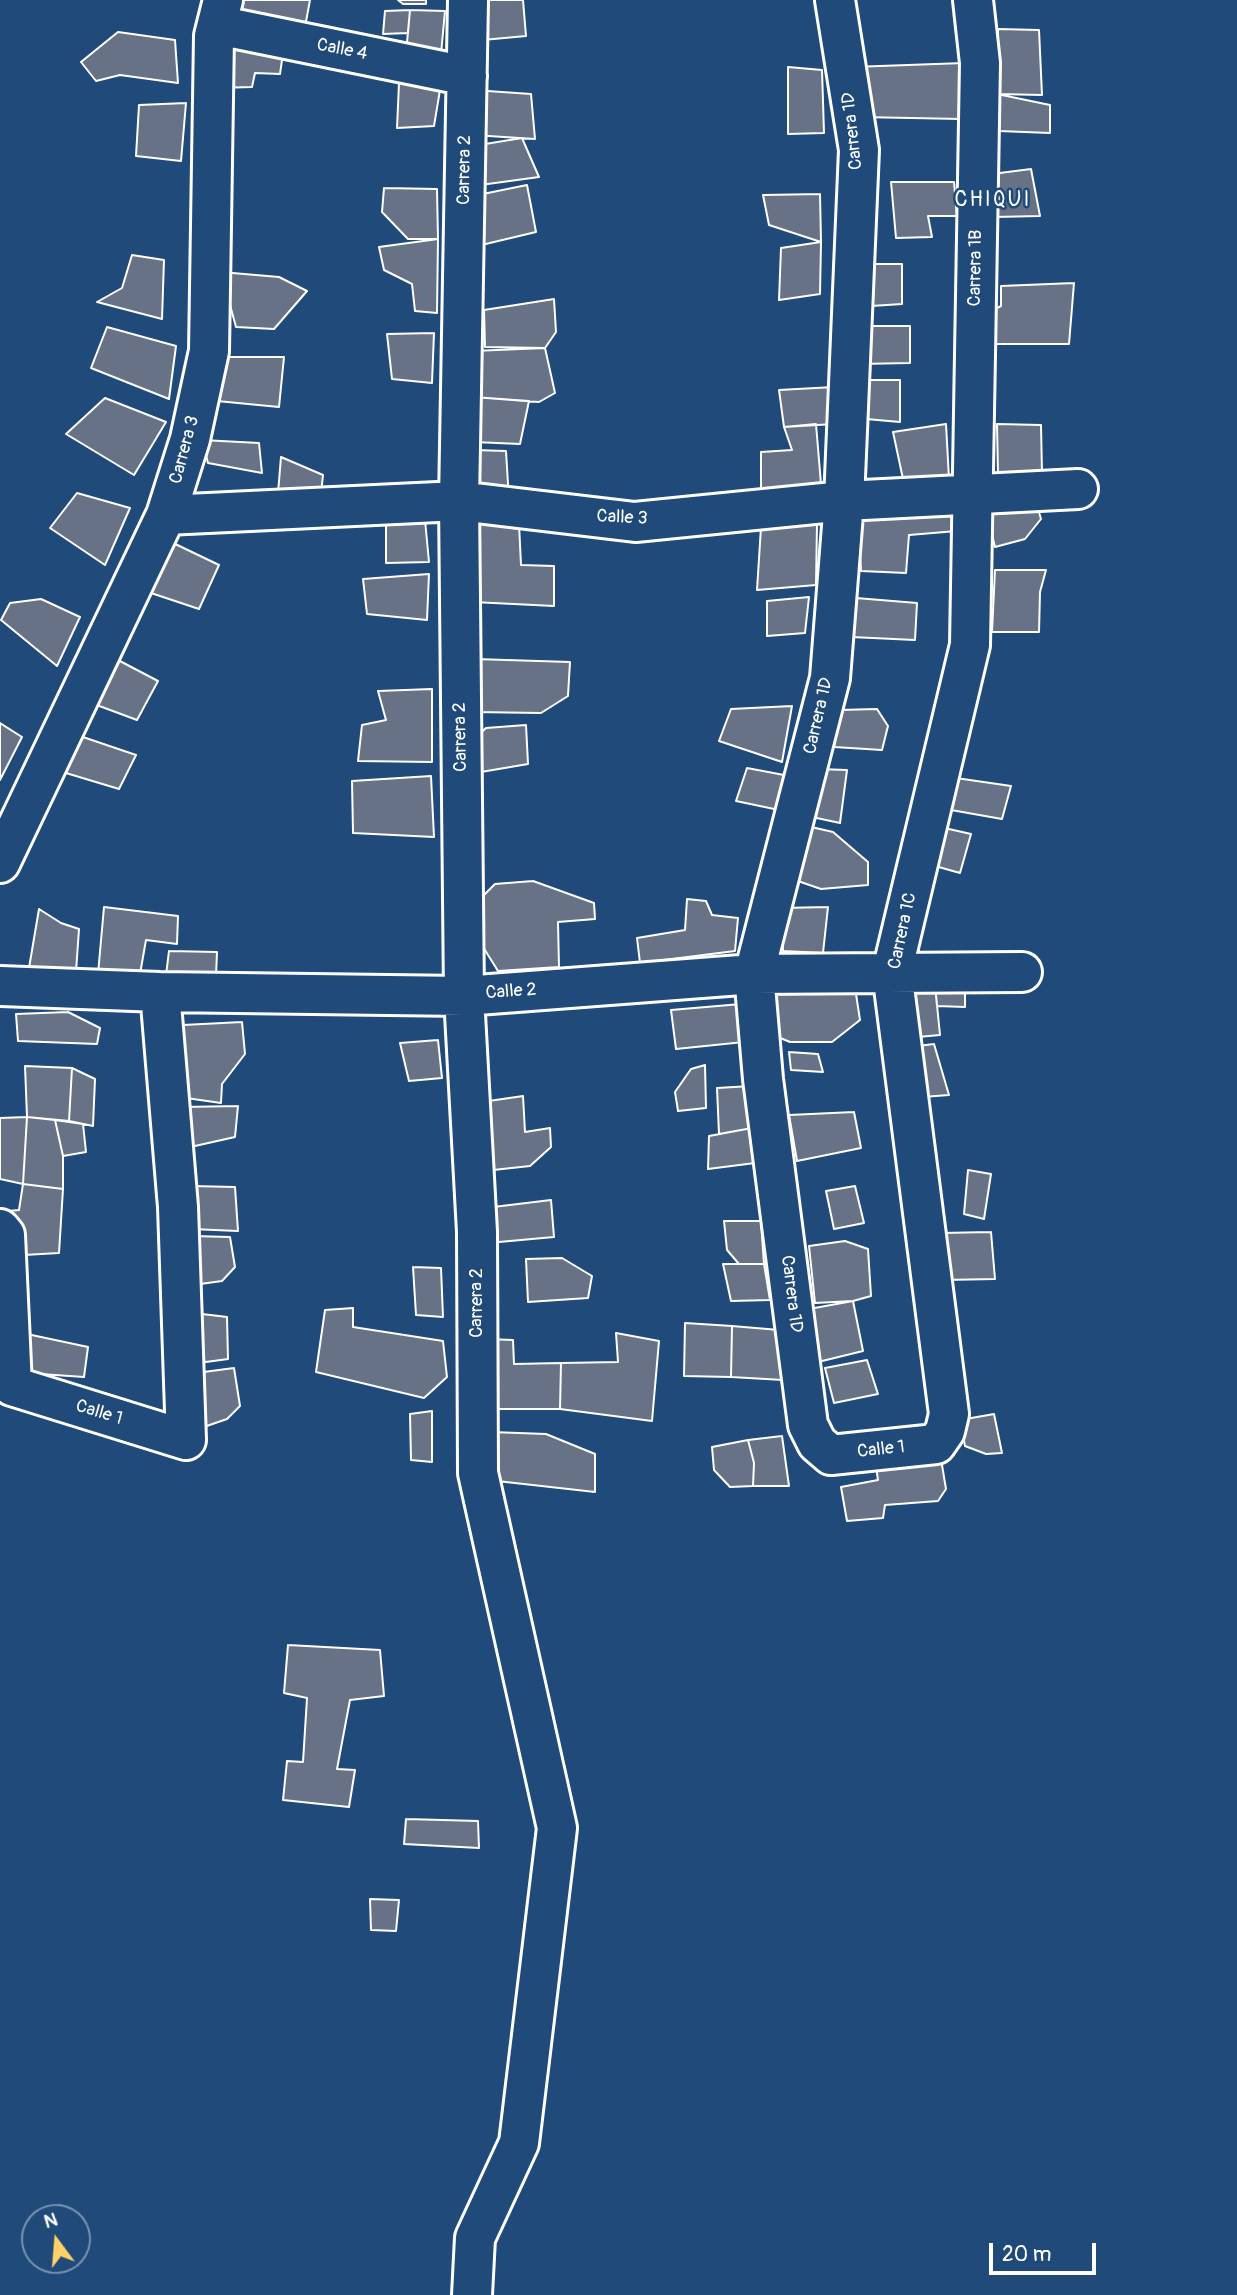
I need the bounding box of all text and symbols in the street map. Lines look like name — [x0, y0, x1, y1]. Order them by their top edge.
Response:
street label: Calle 4 — [315, 35, 369, 65]
street label: Carrera 1D — [838, 91, 868, 171]
street label: Carrera 2 — [454, 135, 476, 205]
district label: CHIQUI — [955, 188, 1031, 214]
street label: Carrera 1B — [965, 229, 987, 307]
street label: Carrera 3 — [166, 414, 204, 486]
street label: Calle 3 — [596, 506, 648, 530]
street label: Carrera 1D — [800, 676, 838, 756]
street label: Carrera 2 — [450, 702, 472, 772]
street label: Carrera 1C — [884, 891, 922, 971]
street label: Calle 2 — [485, 979, 537, 1005]
street label: Carrera 1D — [776, 1254, 806, 1334]
street label: Carrera 2 — [466, 1268, 488, 1338]
street label: Calle 1 — [73, 1396, 125, 1430]
street label: Calle 1 — [856, 1437, 906, 1463]
north arrow — [21, 2204, 91, 2274]
text: N — [41, 2207, 60, 2234]
scale bar — [992, 2228, 1099, 2272]
text: 20 m — [1002, 2241, 1051, 2268]

